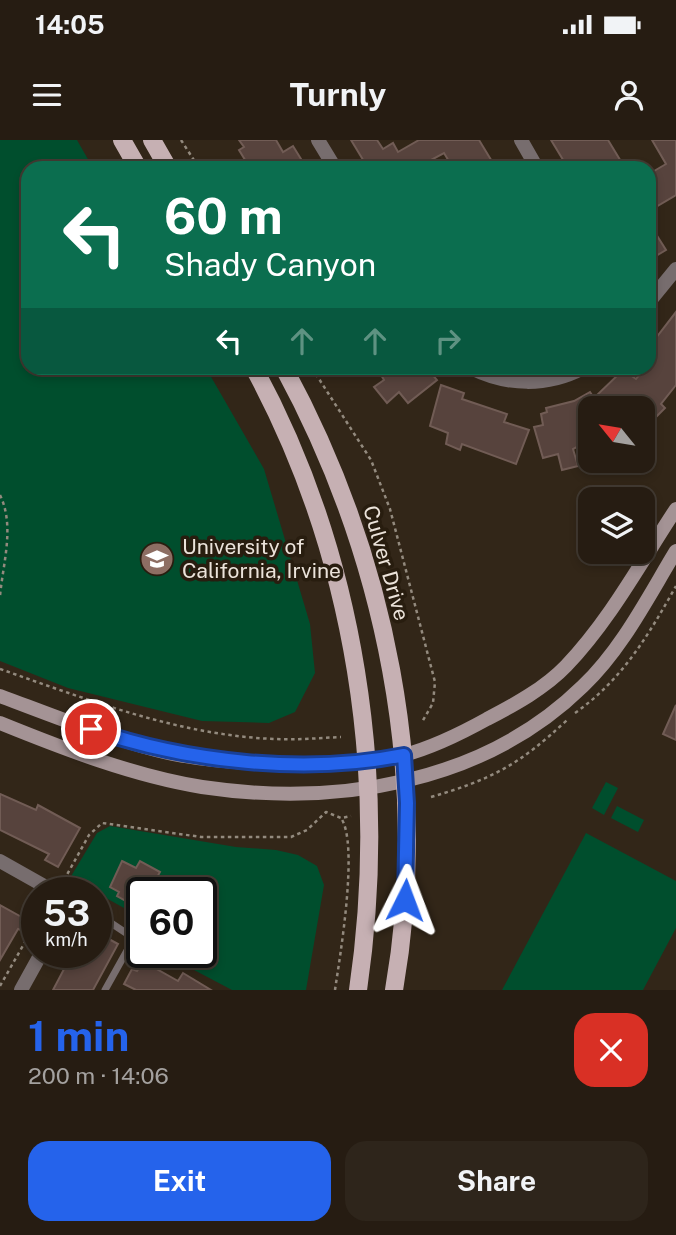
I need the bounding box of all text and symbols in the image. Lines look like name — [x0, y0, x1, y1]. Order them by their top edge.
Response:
text: 14:05 — [35, 9, 105, 40]
icon: menu — [28, 76, 66, 114]
text: Turnly — [290, 76, 386, 113]
icon: person — [610, 76, 648, 114]
text: 60 m — [164, 187, 283, 245]
icon: left — [49, 189, 140, 280]
text: Shady Canyon — [164, 246, 376, 283]
icon: left — [210, 322, 248, 360]
icon: ahead — [283, 322, 321, 360]
icon: ahead — [356, 322, 394, 360]
icon: right — [429, 322, 467, 360]
north arrow — [578, 396, 654, 472]
map controls — [578, 396, 655, 564]
button: layers — [578, 487, 655, 564]
street label: Culver Drive — [358, 502, 415, 623]
place label: University of California, Irvine — [182, 534, 341, 583]
school or university icon: University of California, Irvine — [138, 540, 176, 578]
pin — [61, 699, 121, 759]
icon: arrive — [72, 710, 110, 748]
position arrow — [368, 863, 442, 937]
speed limit sign: 60 — [126, 877, 217, 968]
text: 53 — [43, 893, 90, 934]
text: km/h — [45, 929, 88, 950]
text: 1 min — [28, 1011, 129, 1060]
button: close — [574, 1013, 648, 1087]
text: 200 m · 14:06 — [28, 1062, 169, 1089]
button: Exit — [28, 1141, 331, 1221]
button: Share — [345, 1141, 648, 1221]

